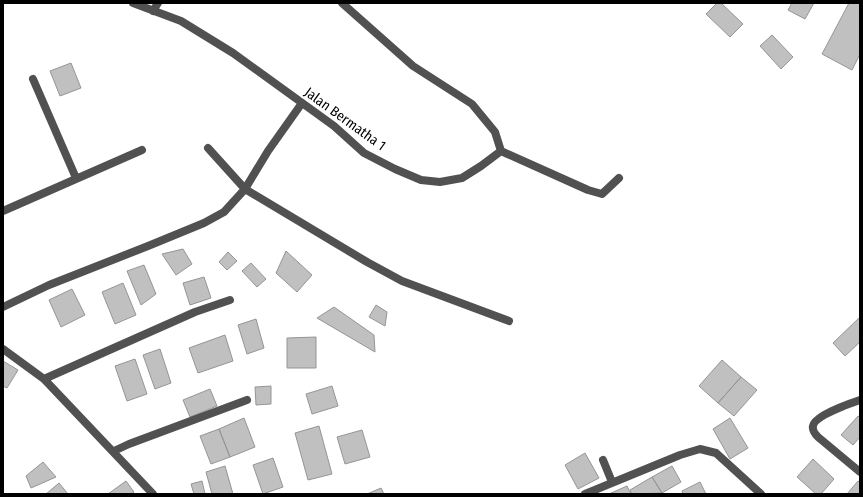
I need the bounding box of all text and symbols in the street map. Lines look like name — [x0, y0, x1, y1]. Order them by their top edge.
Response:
street label: Jalan Bermatha 1 — [301, 84, 389, 154]

